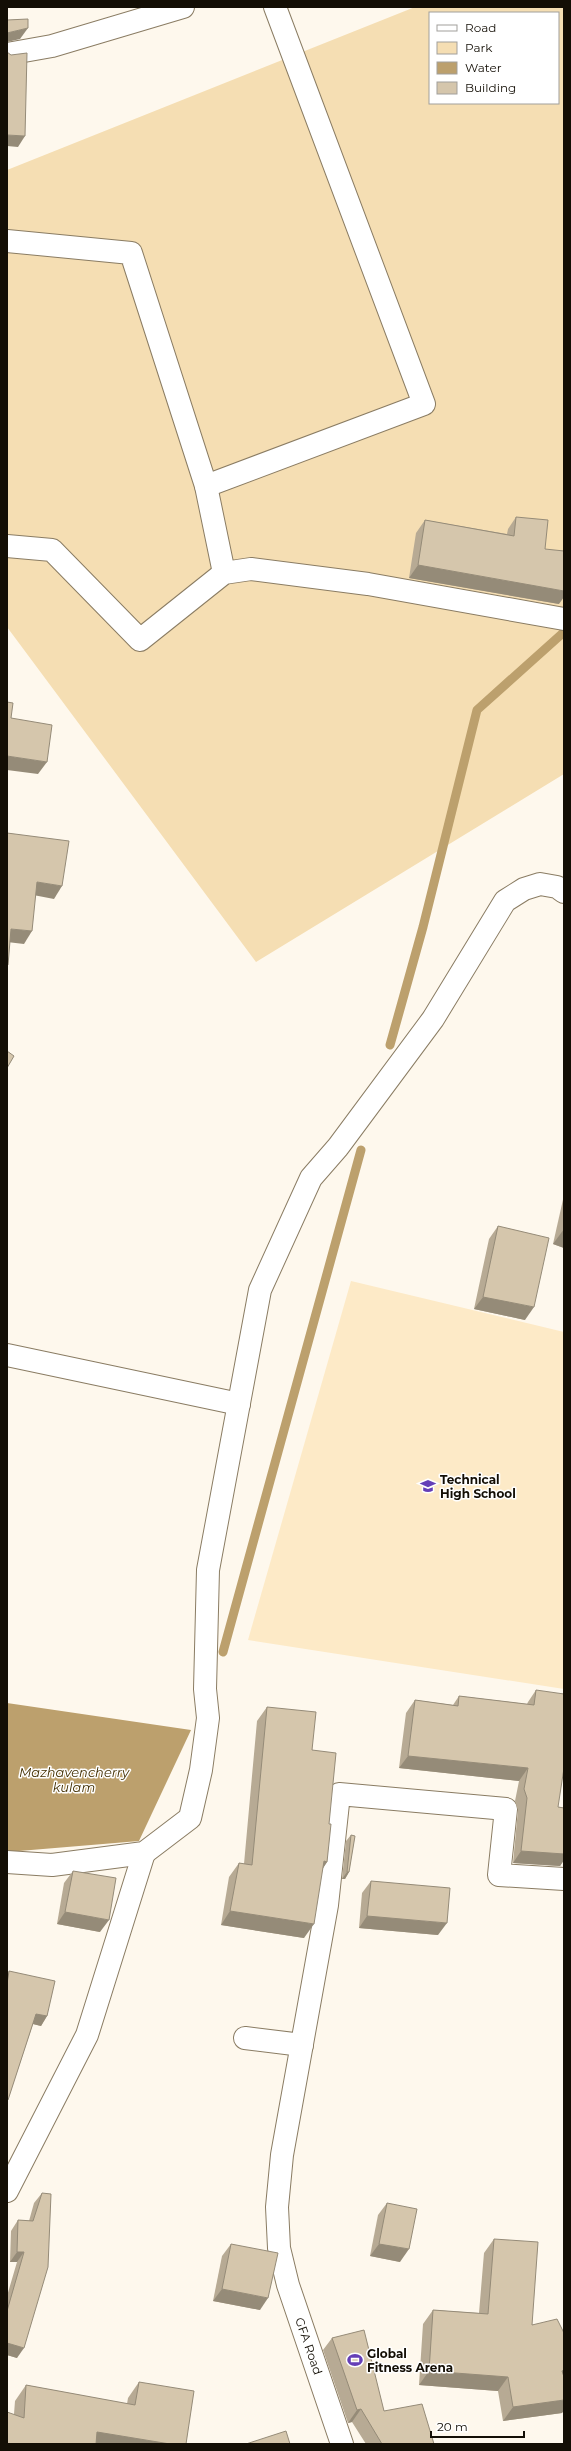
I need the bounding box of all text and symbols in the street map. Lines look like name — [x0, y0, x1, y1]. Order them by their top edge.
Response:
legend — [429, 12, 559, 104]
text: Road — [465, 20, 496, 35]
text: Park — [465, 40, 493, 55]
text: Water — [465, 60, 502, 75]
text: Building — [465, 80, 516, 95]
place label: Technical High School — [440, 1472, 516, 1501]
school or university icon: Technical High School — [419, 1477, 437, 1495]
water label: Mazhavencherry kulam — [19, 1764, 130, 1795]
street label: GFA Road — [292, 2315, 326, 2377]
place label: Global Fitness Arena — [367, 2346, 453, 2375]
sports icon: Global Fitness Arena — [346, 2351, 364, 2369]
scale bar — [431, 2413, 524, 2439]
text: 20 m — [437, 2419, 468, 2434]

